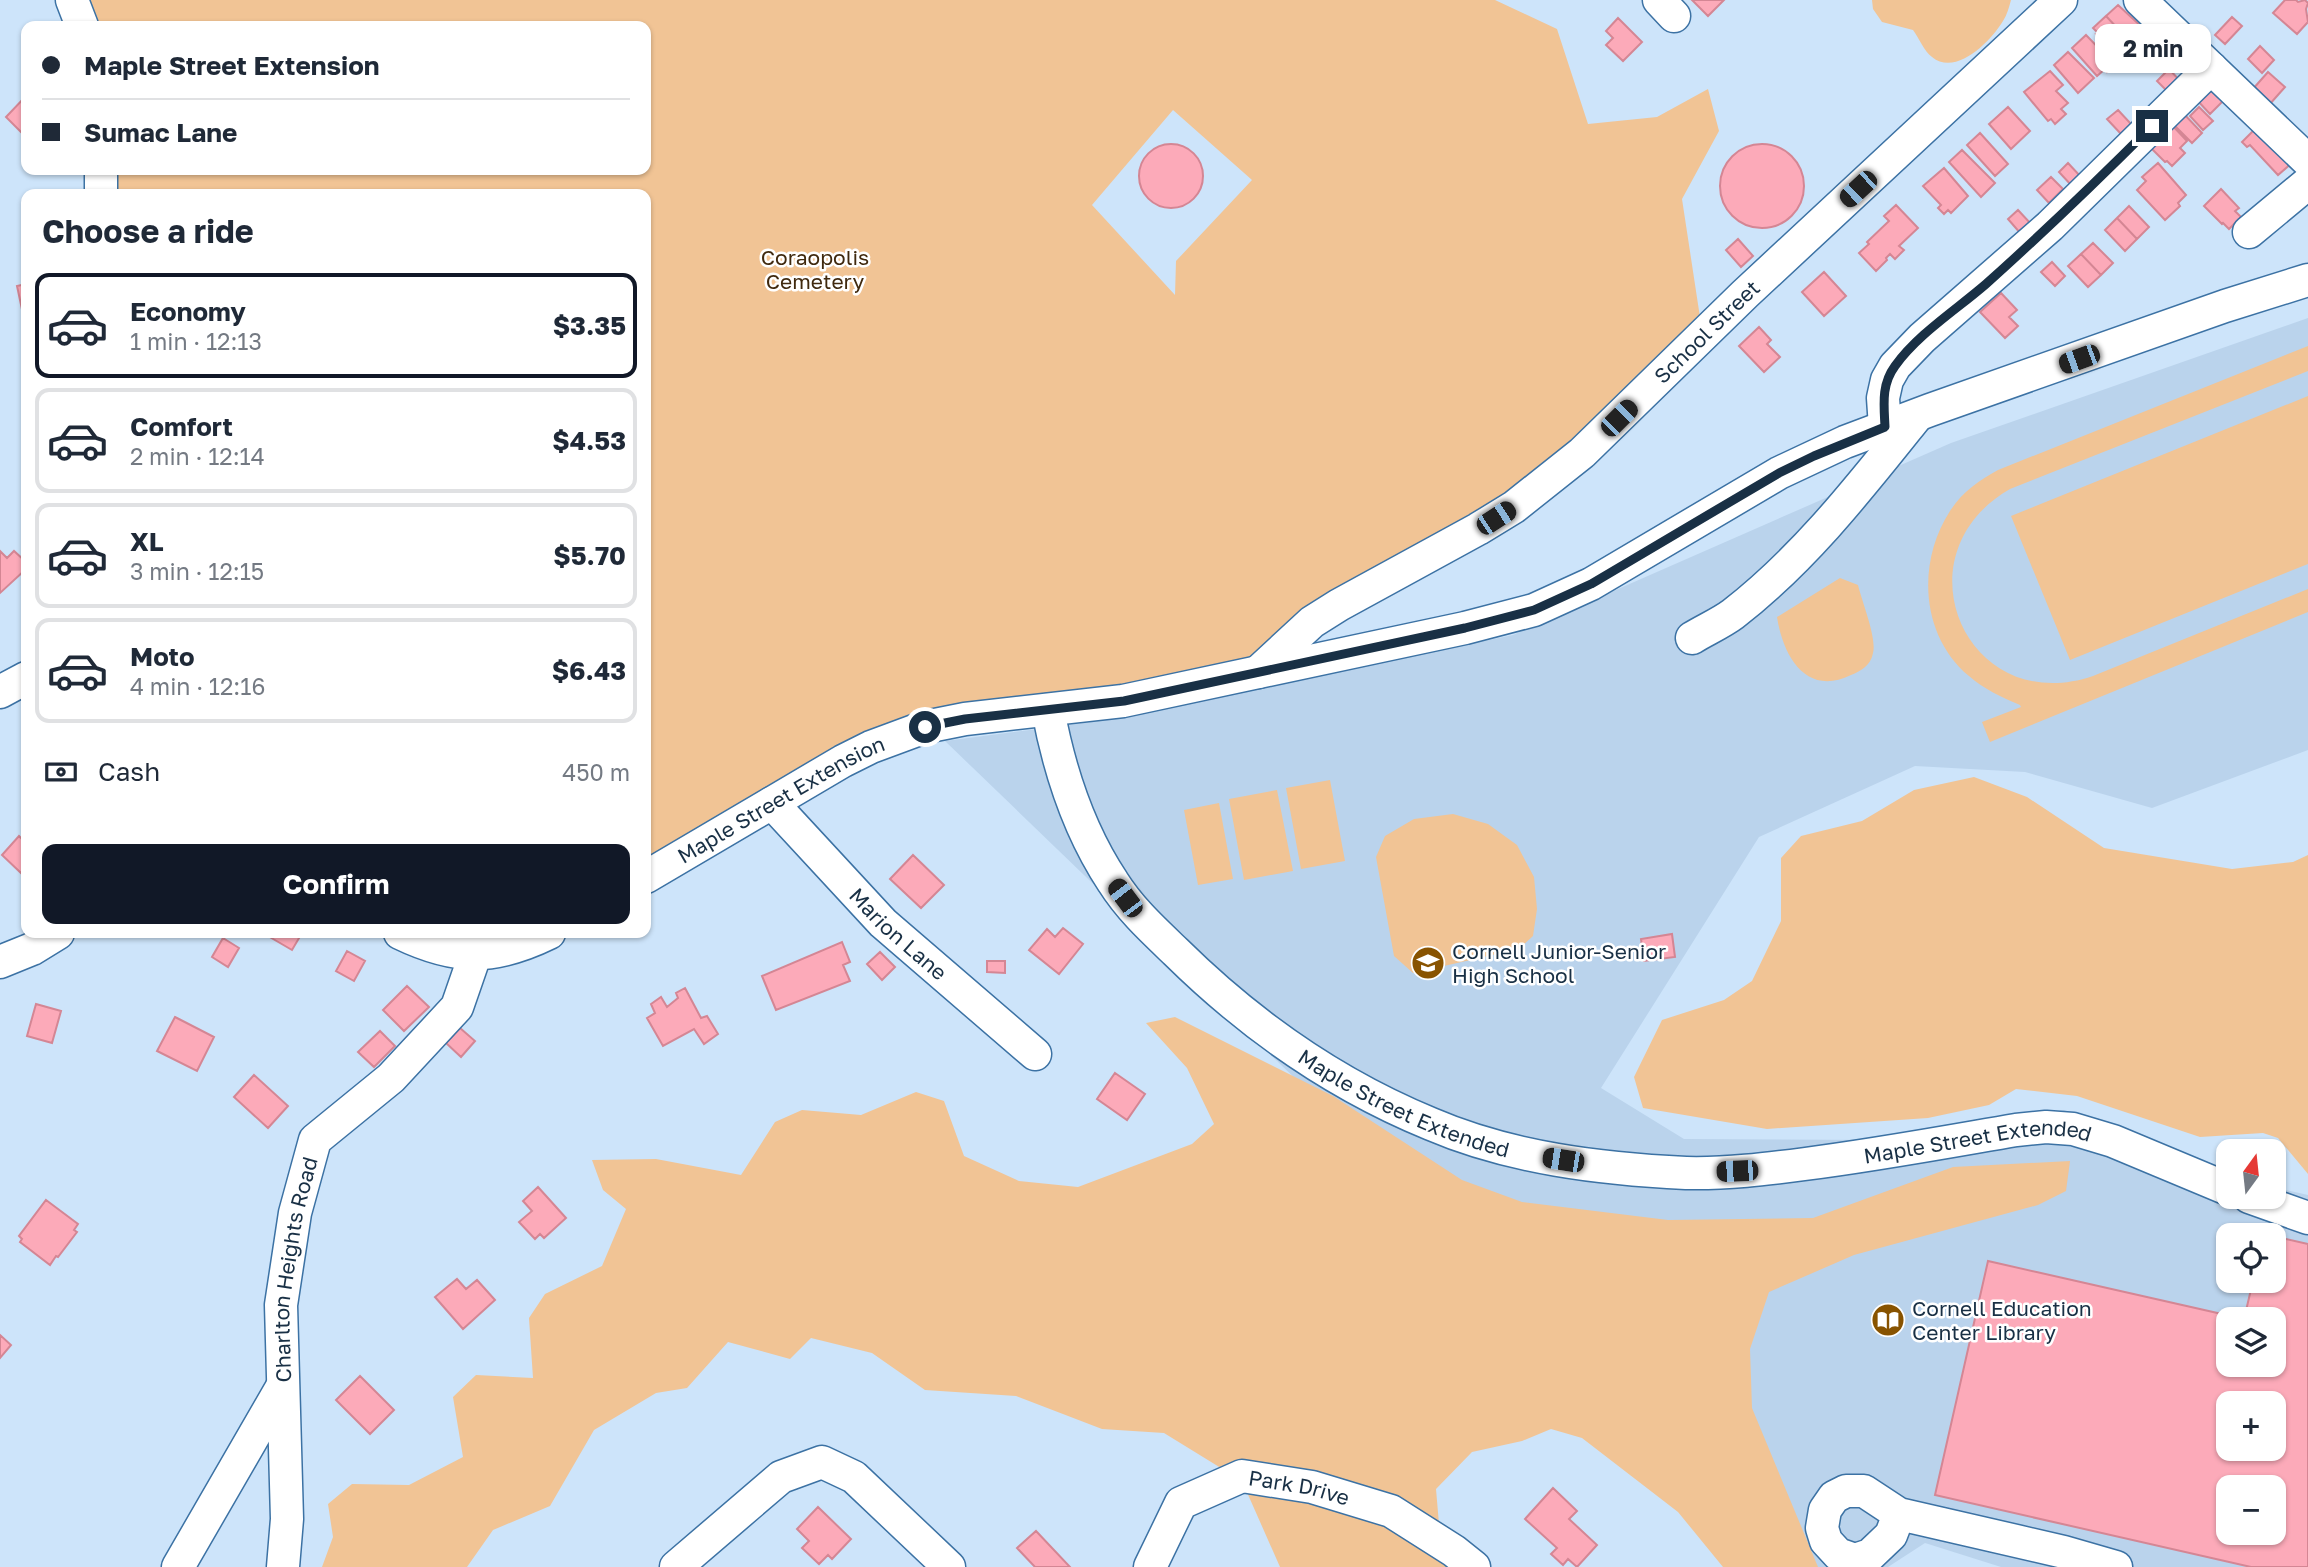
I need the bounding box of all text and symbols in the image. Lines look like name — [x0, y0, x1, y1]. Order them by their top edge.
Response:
callout: 2 min — [2094, 24, 2210, 74]
text: 2 min — [2123, 34, 2183, 62]
text: Maple Street Extension — [84, 50, 380, 81]
route end — [2136, 110, 2168, 142]
text: Sumac Lane — [84, 117, 237, 148]
car — [1836, 167, 1881, 211]
text: Choose a ride — [42, 212, 254, 250]
park label: Coraopolis Cemetery — [761, 244, 869, 294]
street label: School Street — [1648, 274, 1765, 389]
icon: car — [46, 294, 109, 357]
text: Economy — [130, 296, 246, 327]
text: $3.35 — [553, 310, 626, 341]
text: 1 min · 12:13 — [130, 327, 262, 355]
car — [2056, 342, 2103, 376]
car — [1597, 396, 1642, 440]
icon: car — [46, 409, 109, 472]
text: Comfort — [130, 411, 233, 442]
text: $4.53 — [552, 425, 626, 456]
text: 2 min · 12:14 — [130, 442, 265, 470]
car — [1473, 498, 1520, 538]
icon: car — [46, 524, 109, 587]
text: XL — [130, 526, 164, 557]
text: $5.70 — [553, 540, 626, 571]
text: 3 min · 12:15 — [130, 557, 264, 585]
icon: car — [46, 639, 109, 702]
text: Moto — [130, 641, 195, 672]
text: $6.43 — [552, 655, 626, 686]
text: 4 min · 12:16 — [130, 672, 265, 700]
route start — [909, 711, 941, 743]
street label: Maple Street Extension — [673, 730, 888, 869]
icon: cash — [42, 753, 80, 791]
text: Cash — [98, 756, 160, 787]
text: 450 m — [562, 758, 630, 786]
button: Confirm — [42, 844, 630, 924]
car — [1104, 875, 1147, 921]
street label: Marion Lane — [844, 882, 952, 985]
place label: Cornell Junior-Senior High School — [1452, 938, 1666, 988]
school or university icon: Cornell Junior-Senior High School — [1409, 944, 1447, 982]
street label: Maple Street Extended — [1293, 1043, 1512, 1162]
street label: Maple Street Extended — [1862, 1114, 2095, 1169]
north arrow — [2216, 1139, 2286, 1209]
map controls — [2216, 1139, 2286, 1545]
car — [1541, 1146, 1586, 1174]
street label: Charlton Heights Road — [268, 1154, 323, 1383]
car — [1716, 1160, 1759, 1182]
button: locate — [2216, 1223, 2286, 1293]
place label: Cornell Education Center Library — [1912, 1295, 2092, 1345]
library icon: Cornell Education Center Library — [1869, 1301, 1907, 1339]
button: layers — [2216, 1307, 2286, 1377]
button: + — [2216, 1391, 2286, 1461]
street label: Park Drive — [1247, 1464, 1353, 1511]
button: − — [2216, 1475, 2286, 1545]

